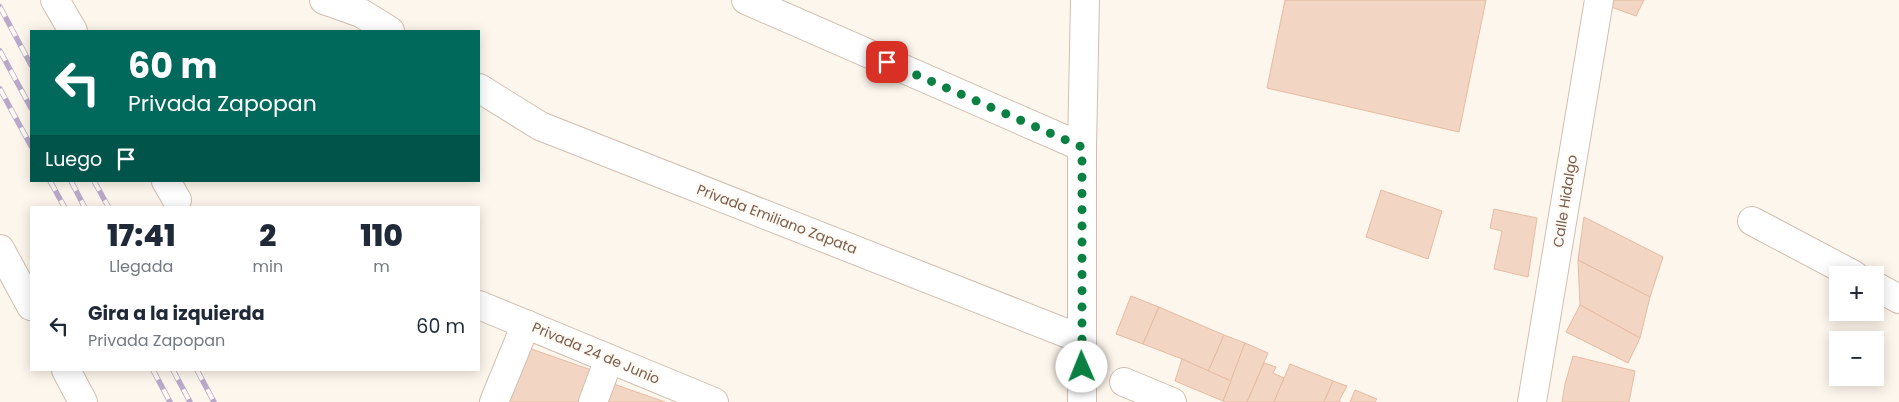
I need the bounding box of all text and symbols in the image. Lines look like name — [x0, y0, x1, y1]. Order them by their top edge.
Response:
text: 60 m — [128, 41, 218, 90]
pin — [866, 41, 908, 83]
icon: arrive — [873, 48, 901, 76]
icon: left — [45, 50, 110, 115]
text: Privada Zapopan — [128, 88, 317, 119]
icon: arrive — [112, 145, 140, 173]
text: Luego — [45, 146, 102, 173]
street label: Calle Hidalgo — [1548, 153, 1582, 249]
street label: Privada Emiliano Zapata — [694, 179, 860, 259]
text: 17:41 — [107, 214, 176, 257]
text: 2 — [259, 214, 276, 257]
text: 110 — [360, 214, 403, 257]
text: Llegada — [109, 255, 173, 278]
text: min — [253, 255, 283, 278]
text: m — [373, 255, 390, 278]
map controls — [1829, 266, 1884, 386]
button: + — [1829, 266, 1884, 321]
text: Gira a la izquierda — [88, 300, 265, 327]
icon: left — [45, 312, 73, 340]
text: 60 m — [416, 313, 465, 340]
street label: Privada 24 de Junio — [529, 317, 663, 389]
text: Privada Zapopan — [88, 329, 225, 352]
button: − — [1829, 331, 1884, 386]
position arrow — [1055, 340, 1107, 392]

